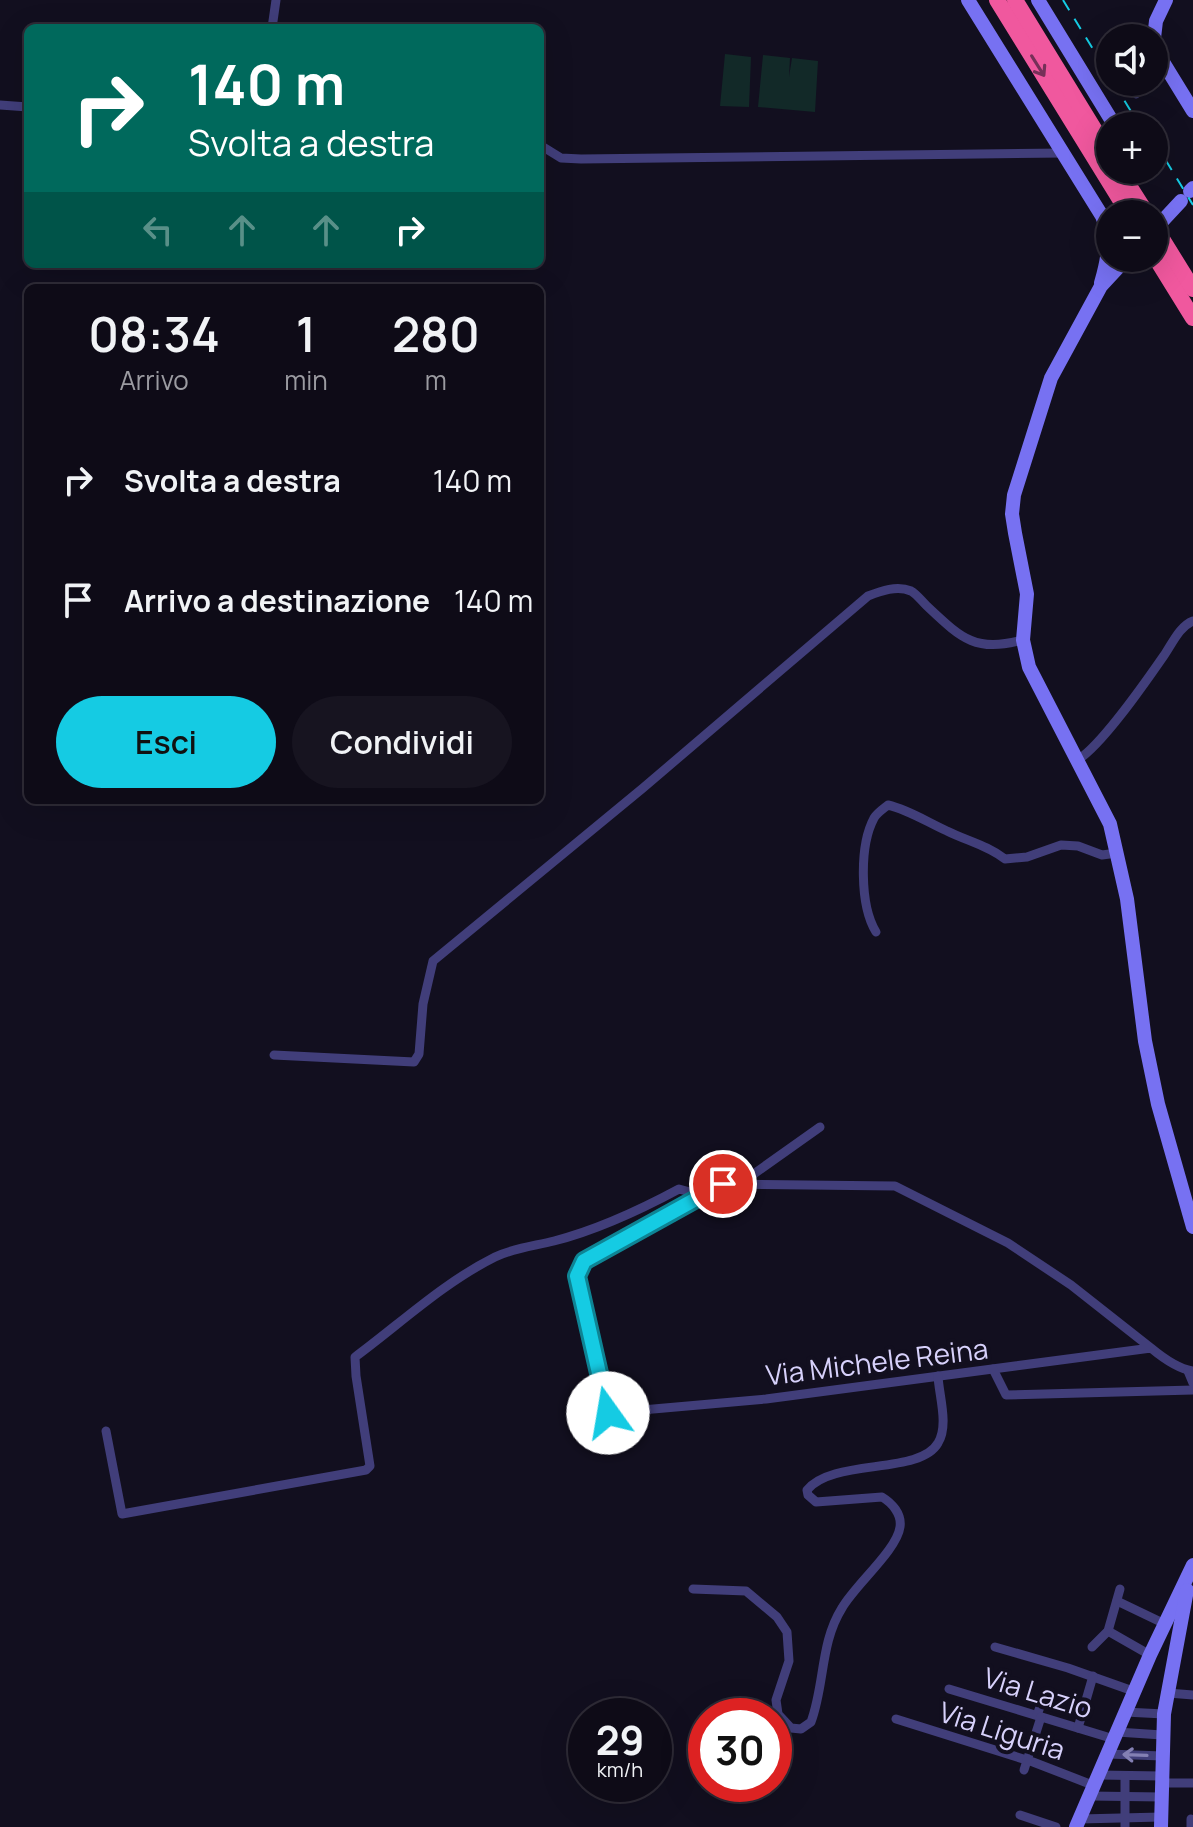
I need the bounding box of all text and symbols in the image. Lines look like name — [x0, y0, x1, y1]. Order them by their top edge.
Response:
map controls — [1096, 24, 1168, 272]
button: sound — [1096, 24, 1168, 96]
text: 140 m — [188, 45, 345, 122]
one-way arrow — [1030, 54, 1046, 77]
icon: right — [56, 56, 160, 160]
button: + — [1096, 112, 1168, 184]
text: Svolta a destra — [188, 118, 434, 167]
button: − — [1096, 200, 1168, 272]
icon: left — [136, 208, 180, 252]
icon: ahead — [220, 208, 264, 252]
icon: ahead — [304, 208, 348, 252]
icon: right — [388, 208, 432, 252]
text: 08:34 — [88, 301, 220, 366]
text: 1 — [296, 301, 316, 366]
text: 280 — [392, 301, 480, 366]
text: Arrivo — [119, 362, 189, 398]
text: min — [284, 362, 328, 398]
text: m — [425, 362, 447, 398]
icon: right — [56, 458, 100, 502]
text: Svolta a destra — [124, 460, 341, 501]
text: 140 m — [433, 460, 512, 501]
icon: arrive — [56, 578, 100, 622]
text: Arrivo a destinazione — [124, 580, 430, 621]
text: 140 m — [454, 580, 533, 621]
button: Esci — [56, 696, 276, 788]
button: Condividi — [292, 696, 512, 788]
pin — [689, 1150, 757, 1218]
icon: arrive — [701, 1162, 745, 1206]
street label: Via Michele Reina — [763, 1329, 990, 1394]
position arrow — [566, 1371, 650, 1455]
street label: Via Lazio — [979, 1658, 1097, 1727]
street label: Via Liguria — [934, 1692, 1070, 1768]
speed limit sign: 30 — [688, 1698, 792, 1802]
text: 29 — [596, 1712, 644, 1767]
one-way arrow — [1122, 1747, 1149, 1762]
text: km/h — [597, 1756, 643, 1783]

